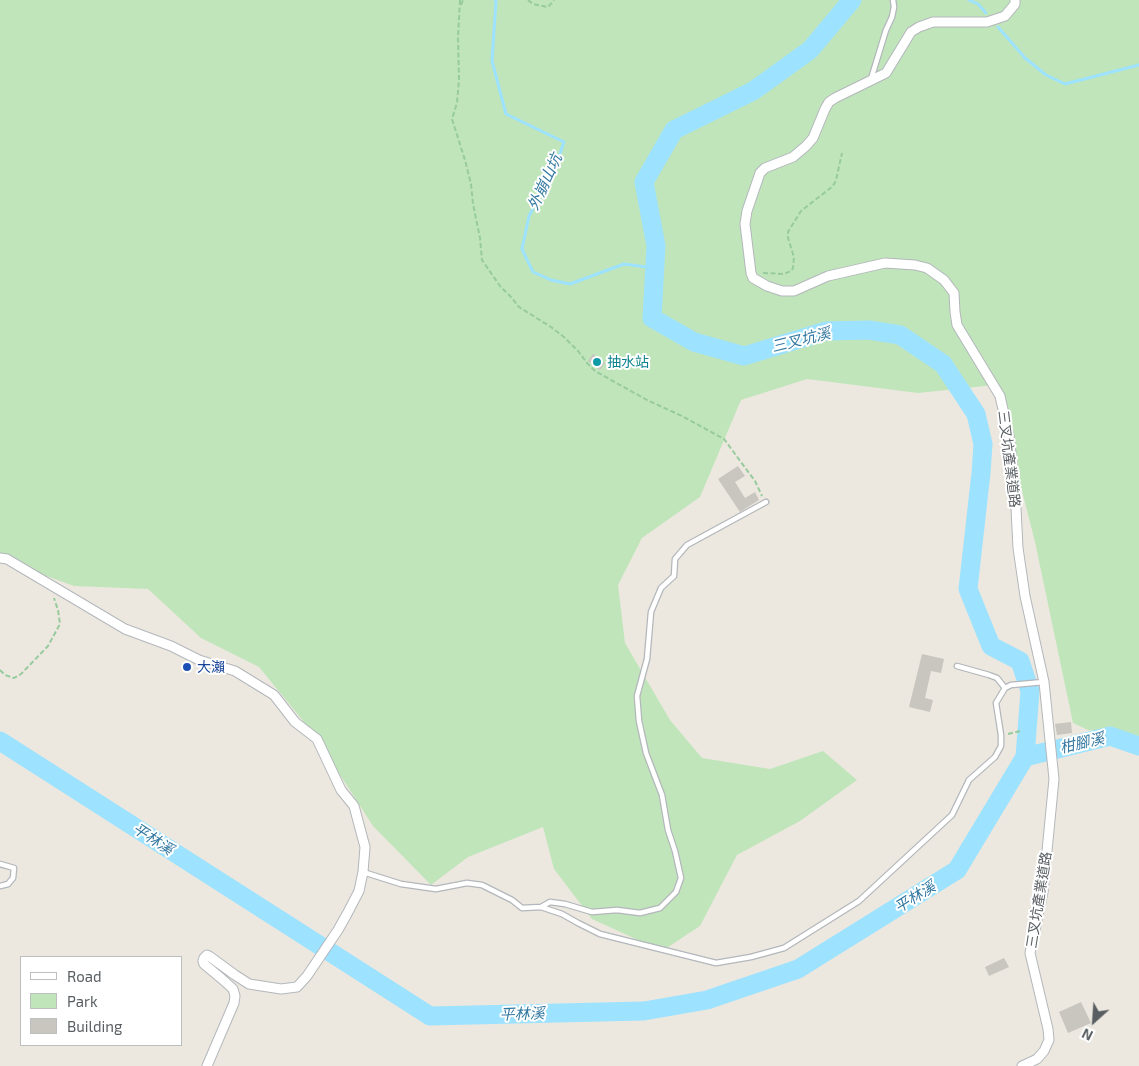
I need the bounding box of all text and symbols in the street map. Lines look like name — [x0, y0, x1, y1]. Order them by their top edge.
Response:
water label: 外崩山坑 — [524, 151, 566, 213]
water label: 三叉坑溪 — [770, 324, 832, 356]
place label: 抽水站 — [607, 354, 649, 370]
marker: 抽水站 — [591, 356, 603, 368]
street label: 三叉坑產業道路 — [995, 409, 1023, 509]
place label: 大瀨 — [197, 659, 225, 675]
marker: 大瀨 — [181, 661, 193, 673]
water label: 柑腳溪 — [1058, 729, 1106, 757]
water label: 平林溪 — [129, 819, 177, 859]
street label: 三叉坑產業道路 — [1023, 850, 1055, 950]
water label: 平林溪 — [891, 877, 939, 917]
legend — [20, 956, 182, 1046]
text: Road — [67, 967, 102, 985]
text: Park — [67, 992, 98, 1010]
north arrow — [1069, 996, 1119, 1046]
water label: 平林溪 — [499, 1004, 545, 1024]
text: Building — [67, 1017, 122, 1035]
text: N — [1079, 1025, 1095, 1045]

